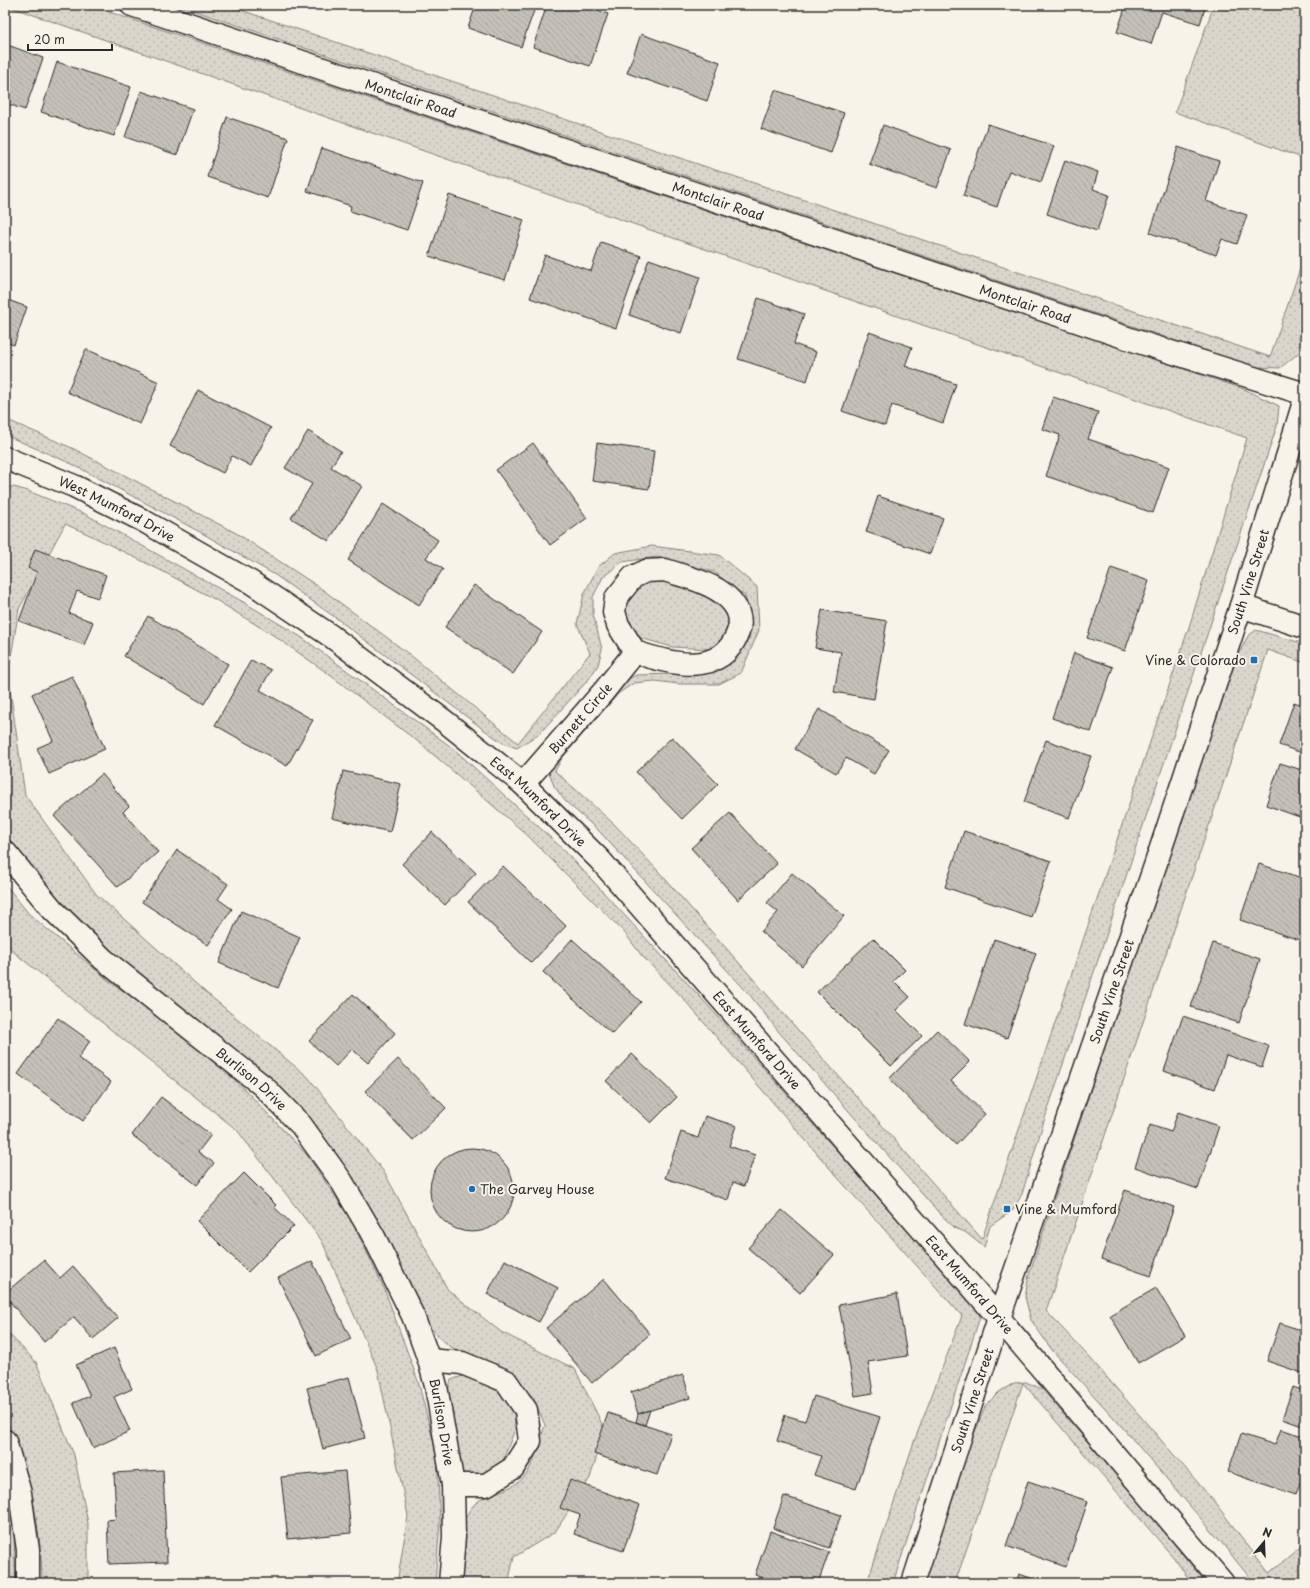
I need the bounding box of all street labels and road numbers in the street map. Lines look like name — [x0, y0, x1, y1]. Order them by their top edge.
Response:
street label: Montclair Road — [363, 74, 459, 122]
street label: Montclair Road — [670, 176, 766, 225]
street label: Montclair Road — [977, 279, 1074, 328]
street label: West Mumford Drive — [56, 471, 179, 546]
street label: South Vine Street — [1222, 527, 1273, 637]
street label: Burnett Circle — [544, 679, 616, 758]
street label: East Mumford Drive — [487, 751, 591, 851]
street label: South Vine Street — [1084, 937, 1138, 1046]
street label: East Mumford Drive — [709, 986, 806, 1093]
street label: Burlison Drive — [212, 1042, 292, 1114]
street label: East Mumford Drive — [922, 1231, 1018, 1338]
street label: South Vine Street — [946, 1345, 998, 1455]
street label: Burlison Drive — [425, 1376, 459, 1467]

